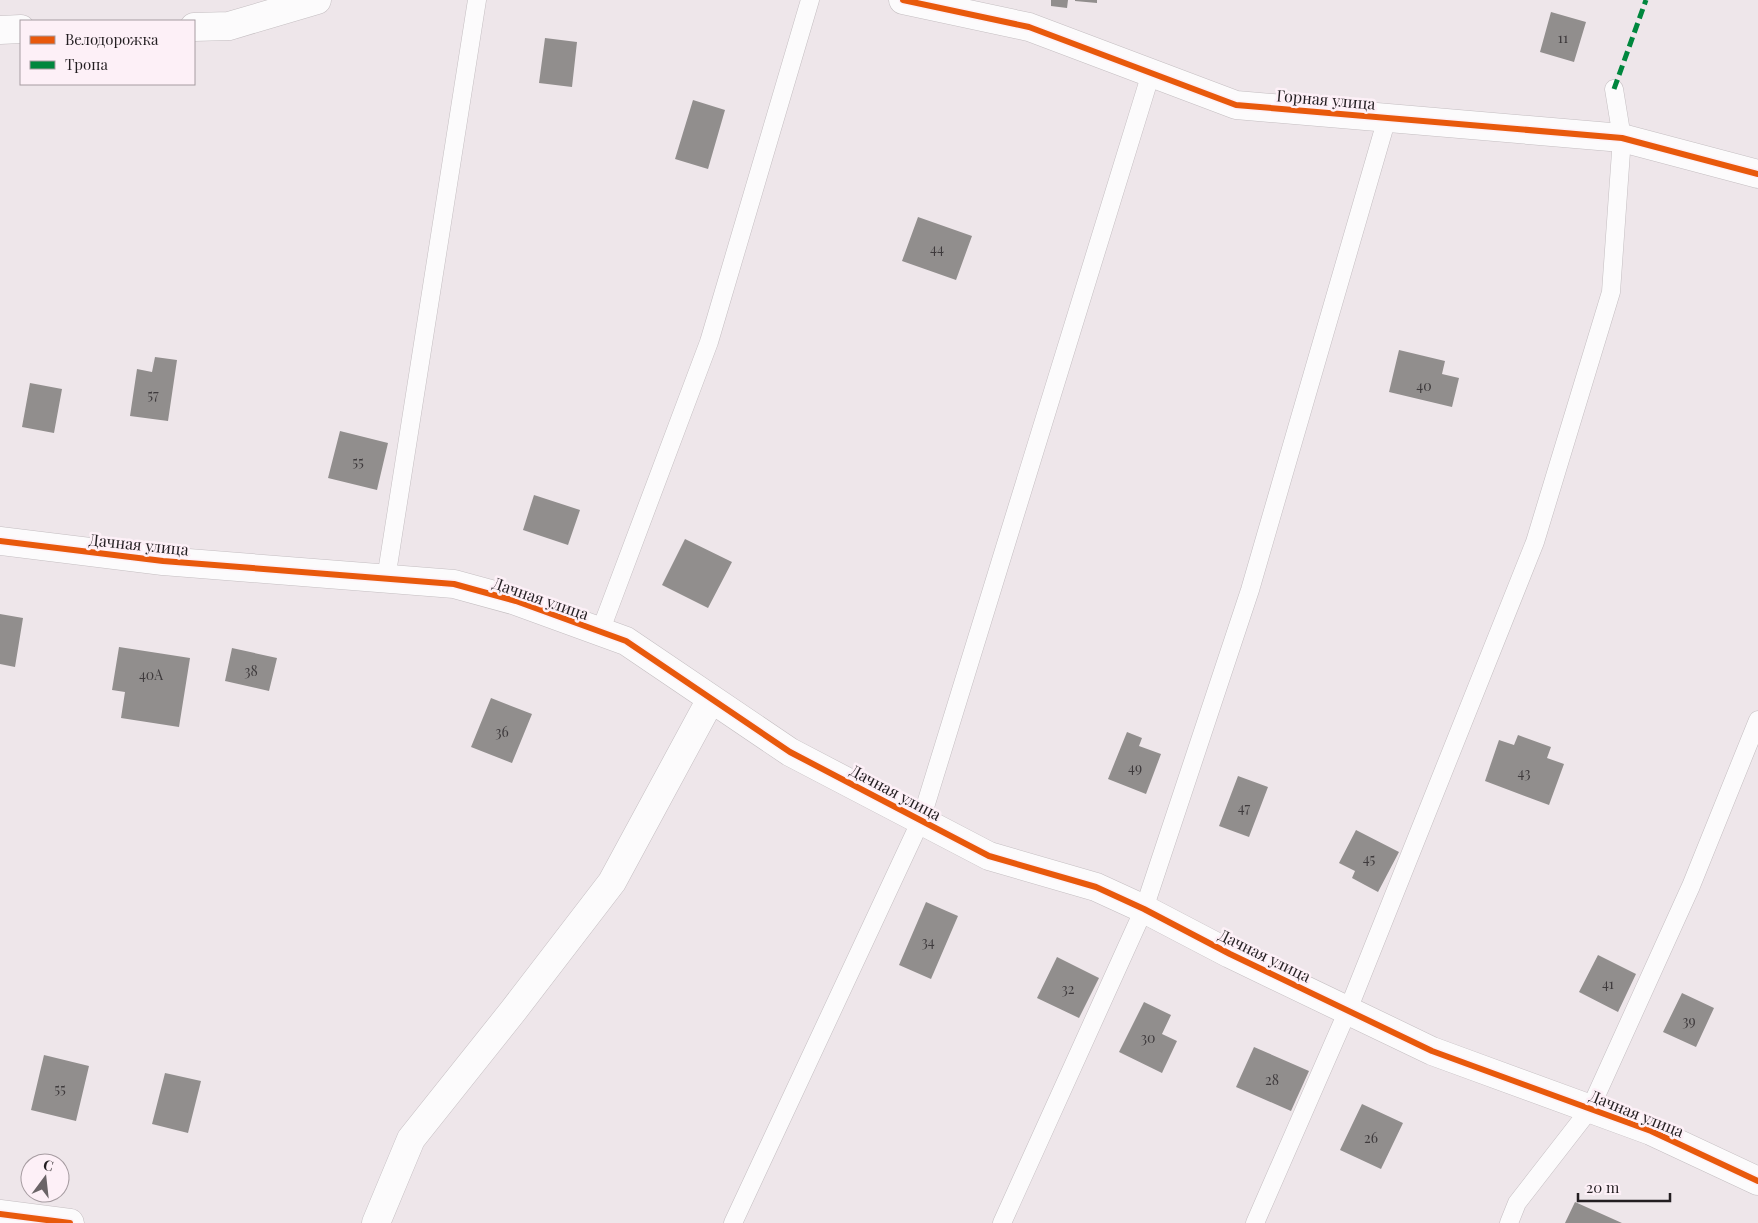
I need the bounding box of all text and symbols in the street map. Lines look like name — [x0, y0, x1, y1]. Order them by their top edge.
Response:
legend — [20, 20, 195, 85]
house number: 11 — [1558, 28, 1568, 47]
text: Велодорожка — [65, 29, 159, 49]
text: Тропа — [65, 54, 108, 74]
street label: Горная улица — [1276, 84, 1376, 114]
house number: 44 — [930, 239, 944, 258]
house number: 40 — [1416, 376, 1432, 395]
house number: 57 — [147, 385, 159, 404]
house number: 55 — [352, 452, 364, 471]
street label: Дачная улица — [88, 528, 190, 560]
street label: Дачная улица — [490, 572, 592, 624]
house number: 38 — [244, 661, 258, 680]
house number: 40А — [139, 665, 163, 684]
house number: 36 — [495, 722, 509, 741]
house number: 49 — [1128, 758, 1142, 777]
street label: Дачная улица — [847, 759, 945, 825]
house number: 43 — [1518, 763, 1530, 782]
house number: 47 — [1238, 798, 1251, 817]
house number: 45 — [1363, 849, 1376, 868]
street label: Дачная улица — [1215, 924, 1315, 986]
house number: 34 — [921, 932, 935, 951]
house number: 41 — [1602, 974, 1614, 993]
house number: 32 — [1061, 979, 1075, 998]
house number: 39 — [1682, 1011, 1696, 1030]
house number: 30 — [1141, 1028, 1155, 1047]
house number: 28 — [1265, 1070, 1279, 1089]
house number: 55 — [54, 1079, 66, 1098]
street label: Дачная улица — [1587, 1085, 1687, 1141]
house number: 26 — [1364, 1128, 1378, 1147]
north arrow — [20, 1153, 70, 1203]
text: С — [41, 1155, 56, 1175]
scale bar — [1578, 1170, 1670, 1202]
text: 20 m — [1586, 1177, 1620, 1197]

